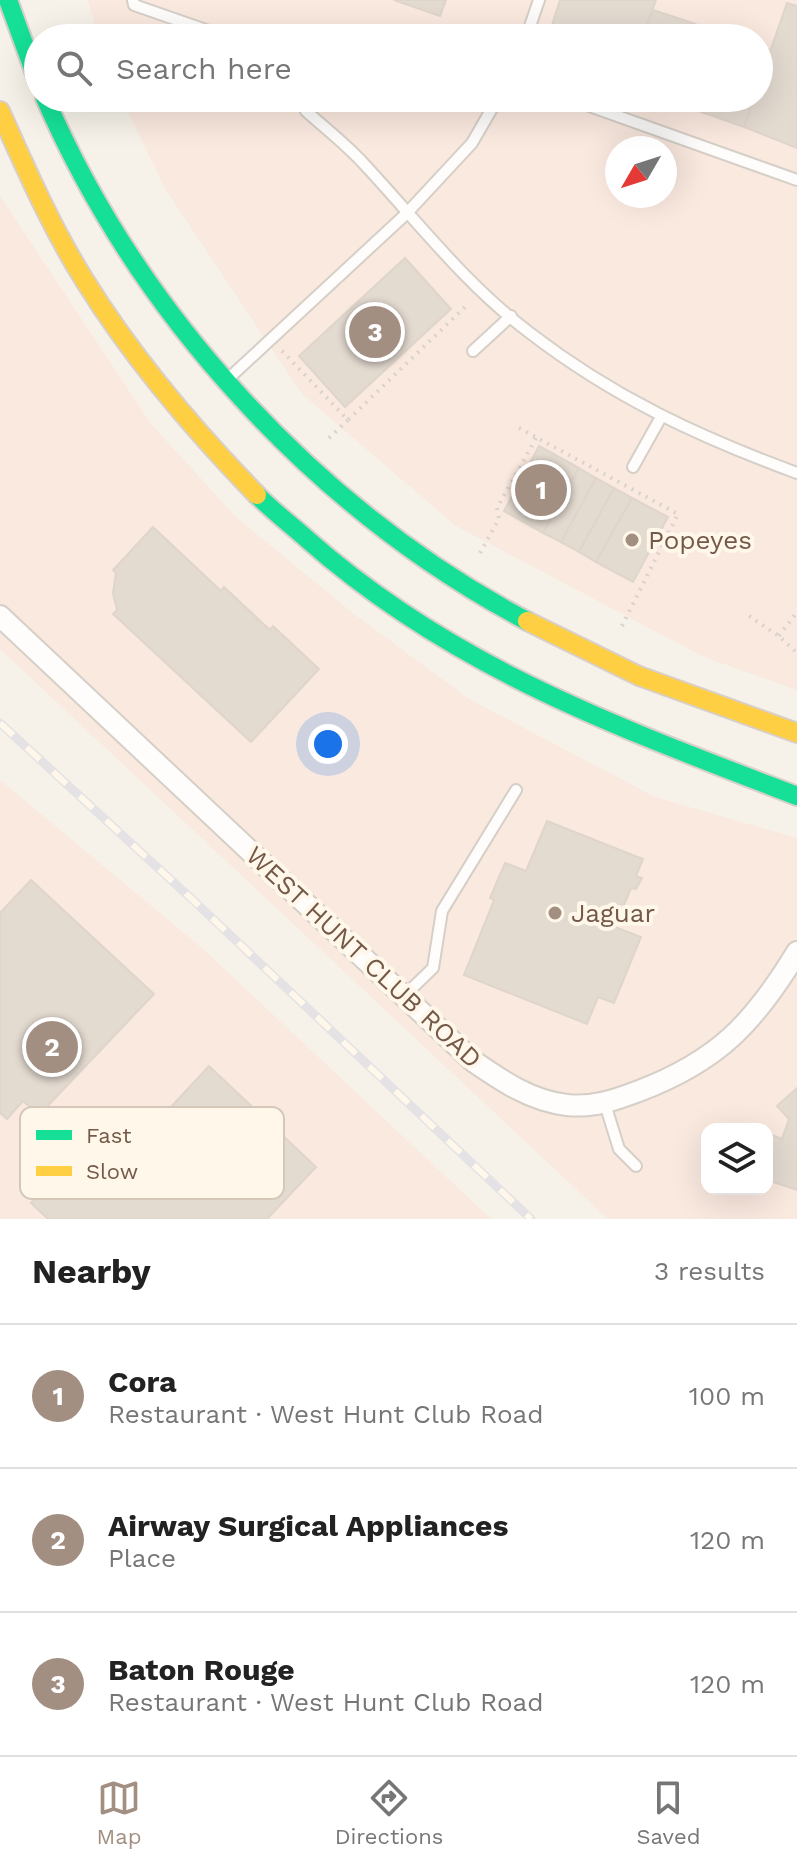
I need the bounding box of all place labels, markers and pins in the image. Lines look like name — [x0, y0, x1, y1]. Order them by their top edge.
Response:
pin: 3 — [349, 302, 401, 362]
pin: 1 — [515, 460, 567, 520]
place label: Popeyes — [648, 525, 752, 555]
marker: Popeyes — [623, 531, 641, 549]
place label: Jaguar — [571, 898, 655, 928]
marker: Jaguar — [546, 904, 564, 922]
pin: 2 — [26, 1017, 78, 1077]

